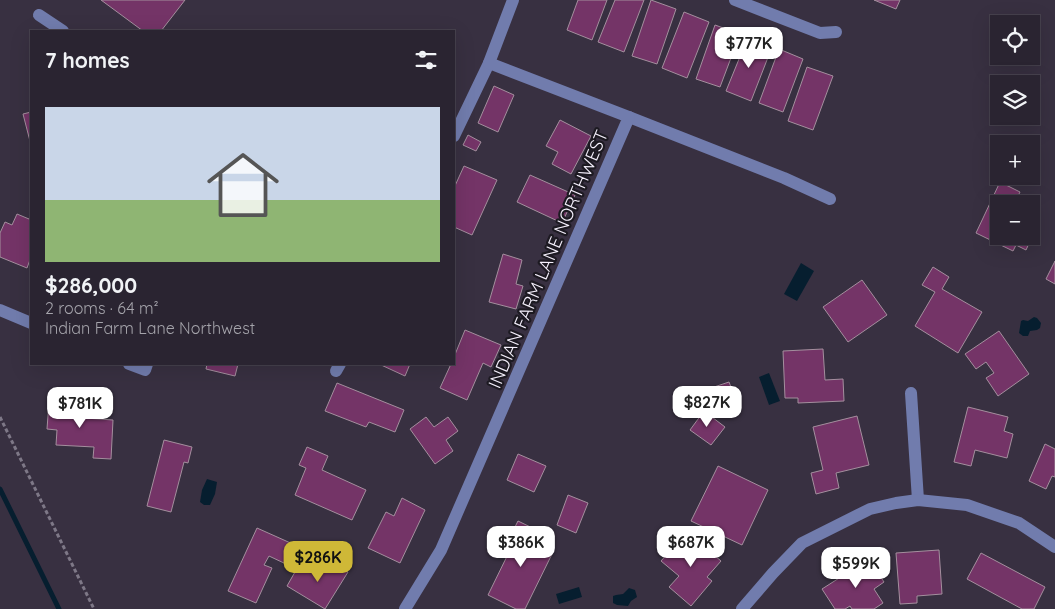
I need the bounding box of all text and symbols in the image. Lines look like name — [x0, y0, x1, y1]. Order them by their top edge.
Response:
map controls — [990, 15, 1040, 245]
button: locate — [990, 15, 1040, 65]
pin: $777K — [714, 27, 784, 69]
text: $777K — [726, 33, 772, 53]
icon: filters — [412, 46, 440, 74]
text: 7 homes — [45, 47, 130, 73]
button: layers — [990, 75, 1040, 125]
street label: INDIAN FARM LANE NORTHWEST — [483, 126, 613, 392]
button: + — [990, 135, 1040, 185]
icon: home — [198, 140, 288, 230]
button: − — [990, 195, 1040, 245]
text: $286,000 — [45, 272, 137, 298]
text: 2 rooms · 64 m² — [45, 298, 159, 318]
text: Indian Farm Lane Northwest — [45, 318, 255, 338]
pin: $781K — [45, 386, 115, 429]
pin: $827K — [672, 386, 742, 428]
text: $827K — [684, 392, 730, 412]
text: $781K — [58, 393, 102, 413]
pin: $386K — [486, 526, 556, 568]
pin: $687K — [656, 526, 726, 568]
text: $386K — [498, 532, 544, 552]
text: $687K — [668, 532, 714, 552]
pin: $286K — [283, 540, 353, 583]
pin: $599K — [821, 546, 891, 589]
text: $286K — [295, 547, 341, 567]
text: $599K — [832, 553, 880, 573]

